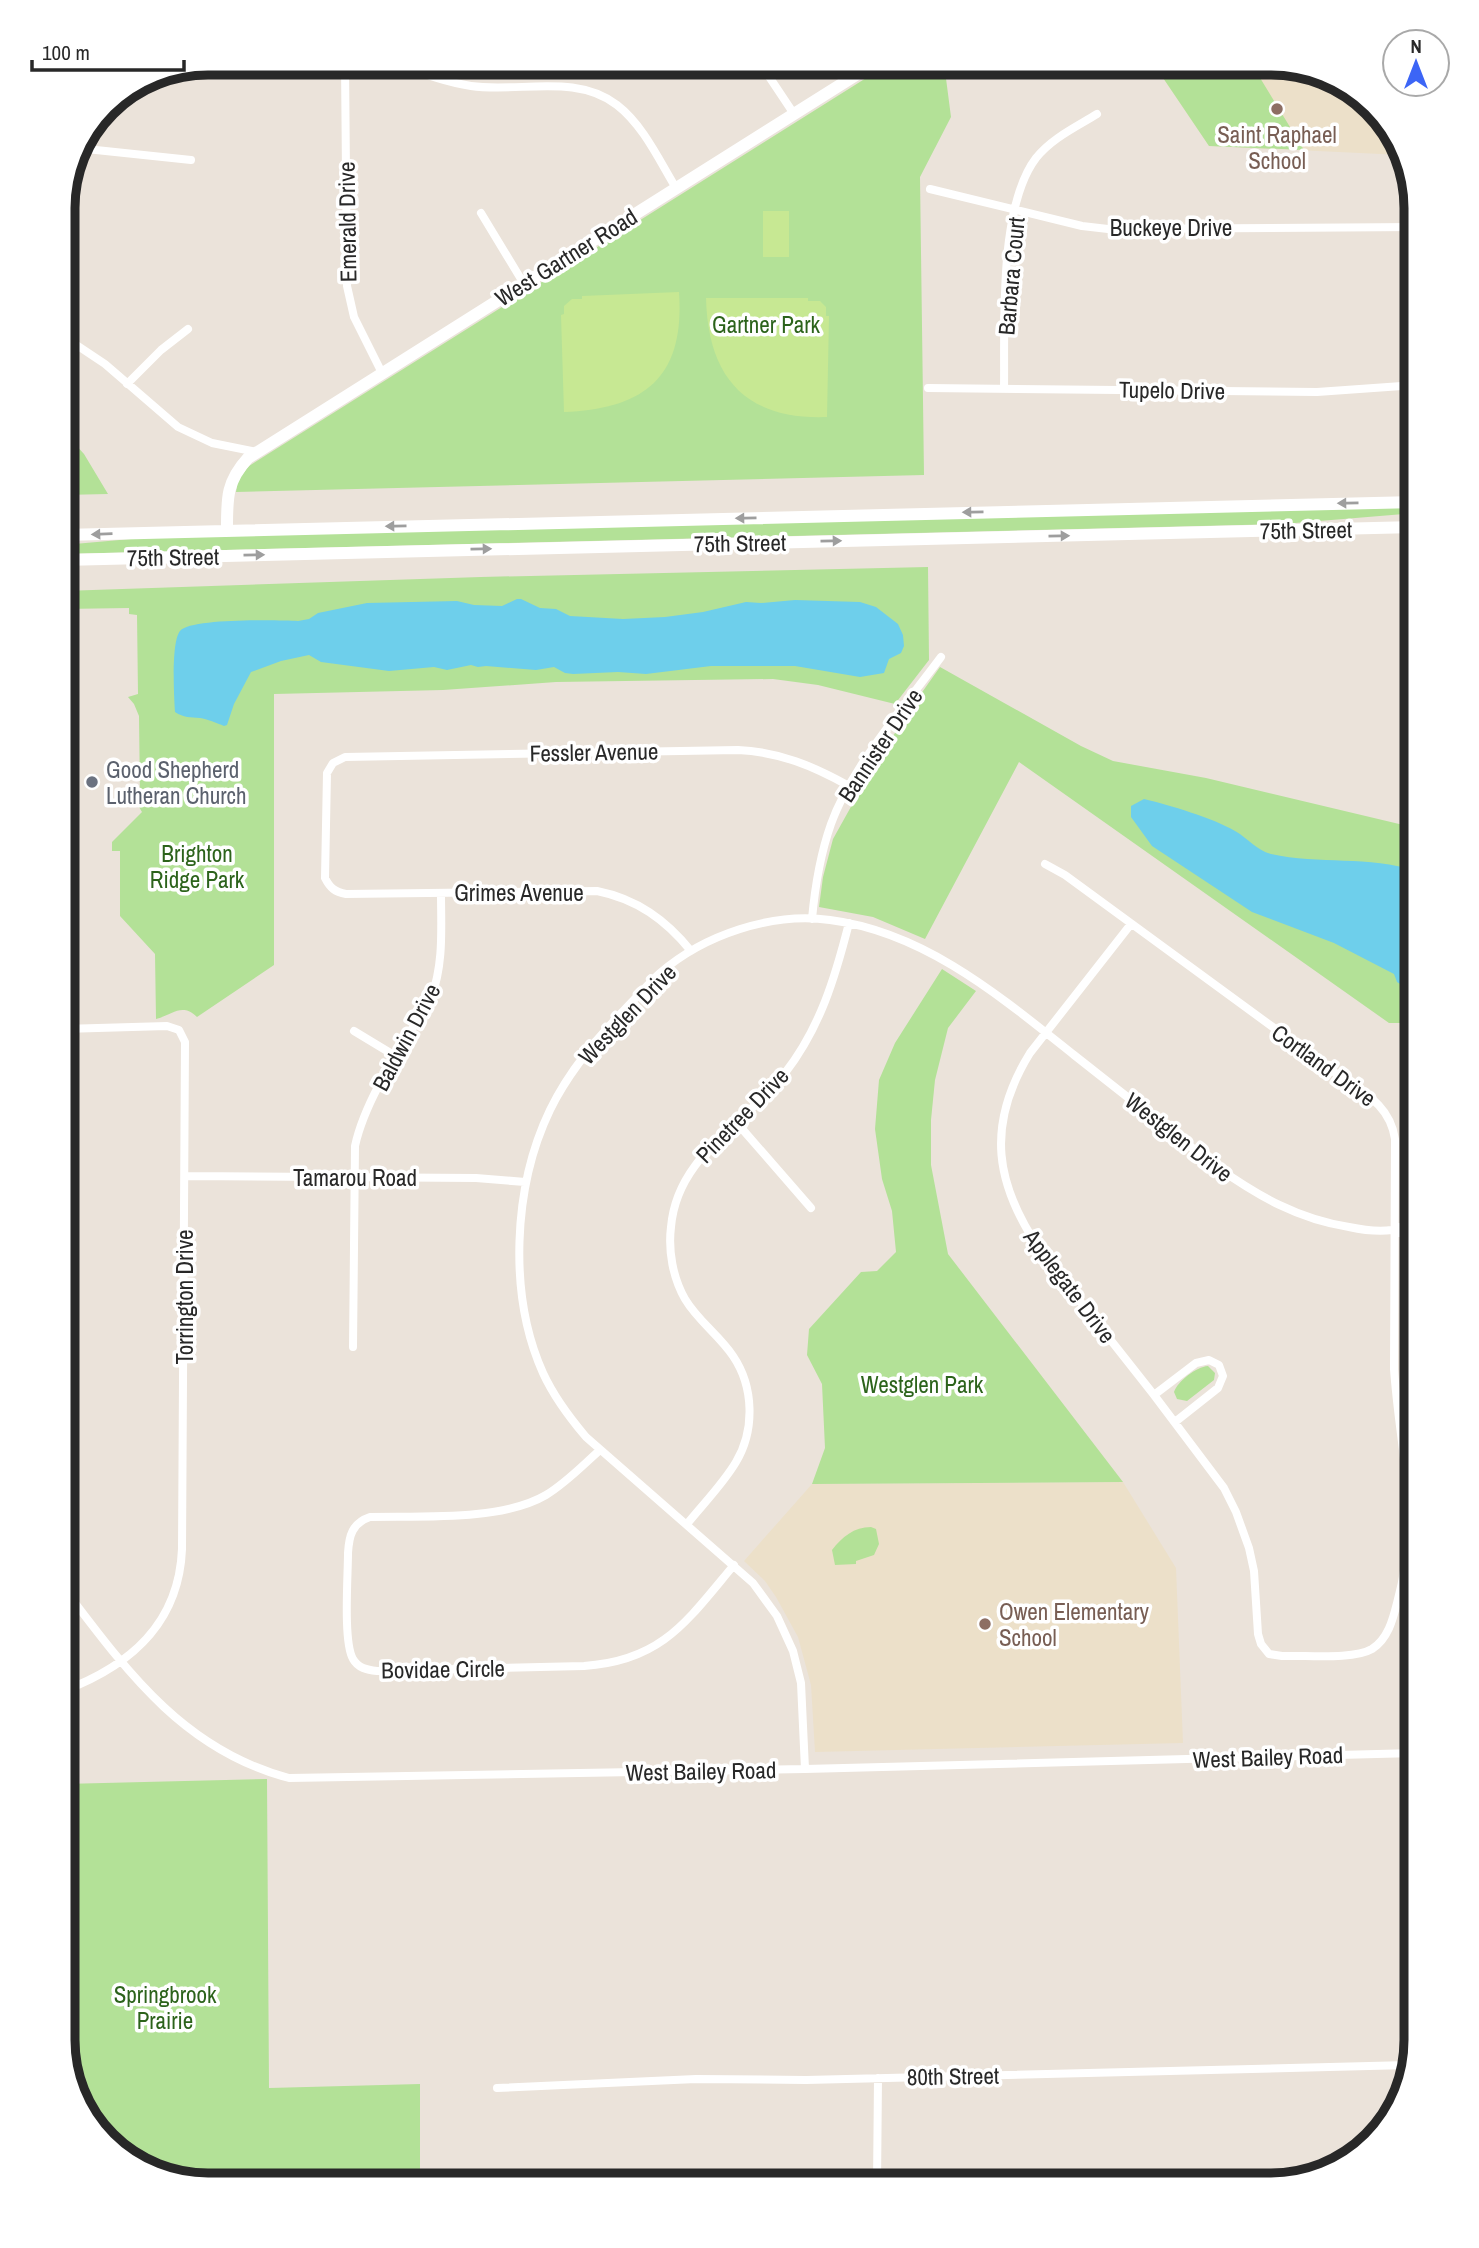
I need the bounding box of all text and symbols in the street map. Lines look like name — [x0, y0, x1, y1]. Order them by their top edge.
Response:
scale bar — [32, 28, 184, 72]
north arrow — [1381, 28, 1451, 98]
text: N — [1410, 33, 1422, 59]
text: 100 m — [42, 38, 90, 67]
marker: Saint Raphael School — [1269, 101, 1285, 117]
place label: Saint Raphael School — [1217, 119, 1337, 176]
street label: Emerald Drive — [330, 161, 364, 283]
street label: West Gartner Road — [489, 201, 643, 313]
street label: Buckeye Drive — [1110, 212, 1232, 243]
street label: Barbara Court — [990, 216, 1032, 336]
park label: Gartner Park — [712, 309, 821, 340]
street label: Tupelo Drive — [1119, 374, 1225, 406]
one-way arrow — [1337, 498, 1359, 509]
one-way arrow — [962, 506, 984, 518]
one-way arrow — [735, 512, 757, 523]
street label: 75th Street — [1260, 514, 1352, 546]
one-way arrow — [385, 520, 407, 531]
street label: 75th Street — [694, 527, 786, 559]
one-way arrow — [90, 528, 112, 539]
one-way arrow — [1048, 530, 1070, 541]
one-way arrow — [820, 535, 842, 547]
street label: 75th Street — [127, 541, 219, 573]
one-way arrow — [471, 544, 493, 555]
one-way arrow — [243, 549, 265, 561]
street label: Bannister Drive — [831, 682, 929, 808]
street label: Fessler Avenue — [529, 735, 659, 769]
place label: Good Shepherd Lutheran Church — [106, 754, 246, 811]
marker: Good Shepherd Lutheran Church — [84, 774, 100, 790]
park label: Brighton Ridge Park — [150, 838, 245, 895]
street label: Grimes Avenue — [454, 877, 584, 908]
street label: Westglen Drive — [571, 957, 683, 1071]
street label: Baldwin Drive — [365, 978, 447, 1096]
street label: Cortland Drive — [1266, 1017, 1382, 1113]
street label: Pinetree Drive — [689, 1060, 795, 1170]
street label: Westglen Drive — [1119, 1085, 1239, 1189]
street label: Tamarou Road — [293, 1162, 417, 1193]
street label: Applegate Drive — [1016, 1222, 1123, 1349]
street label: Torrington Drive — [169, 1229, 200, 1365]
park label: Westglen Park — [861, 1369, 984, 1400]
place label: Owen Elementary School — [999, 1596, 1149, 1653]
marker: Owen Elementary School — [977, 1616, 993, 1632]
street label: Bovidae Circle — [381, 1652, 505, 1686]
street label: West Bailey Road — [1192, 1739, 1344, 1775]
street label: West Bailey Road — [625, 1754, 777, 1788]
park label: Springbrook Prairie — [114, 1979, 217, 2036]
street label: 80th Street — [907, 2060, 999, 2092]

